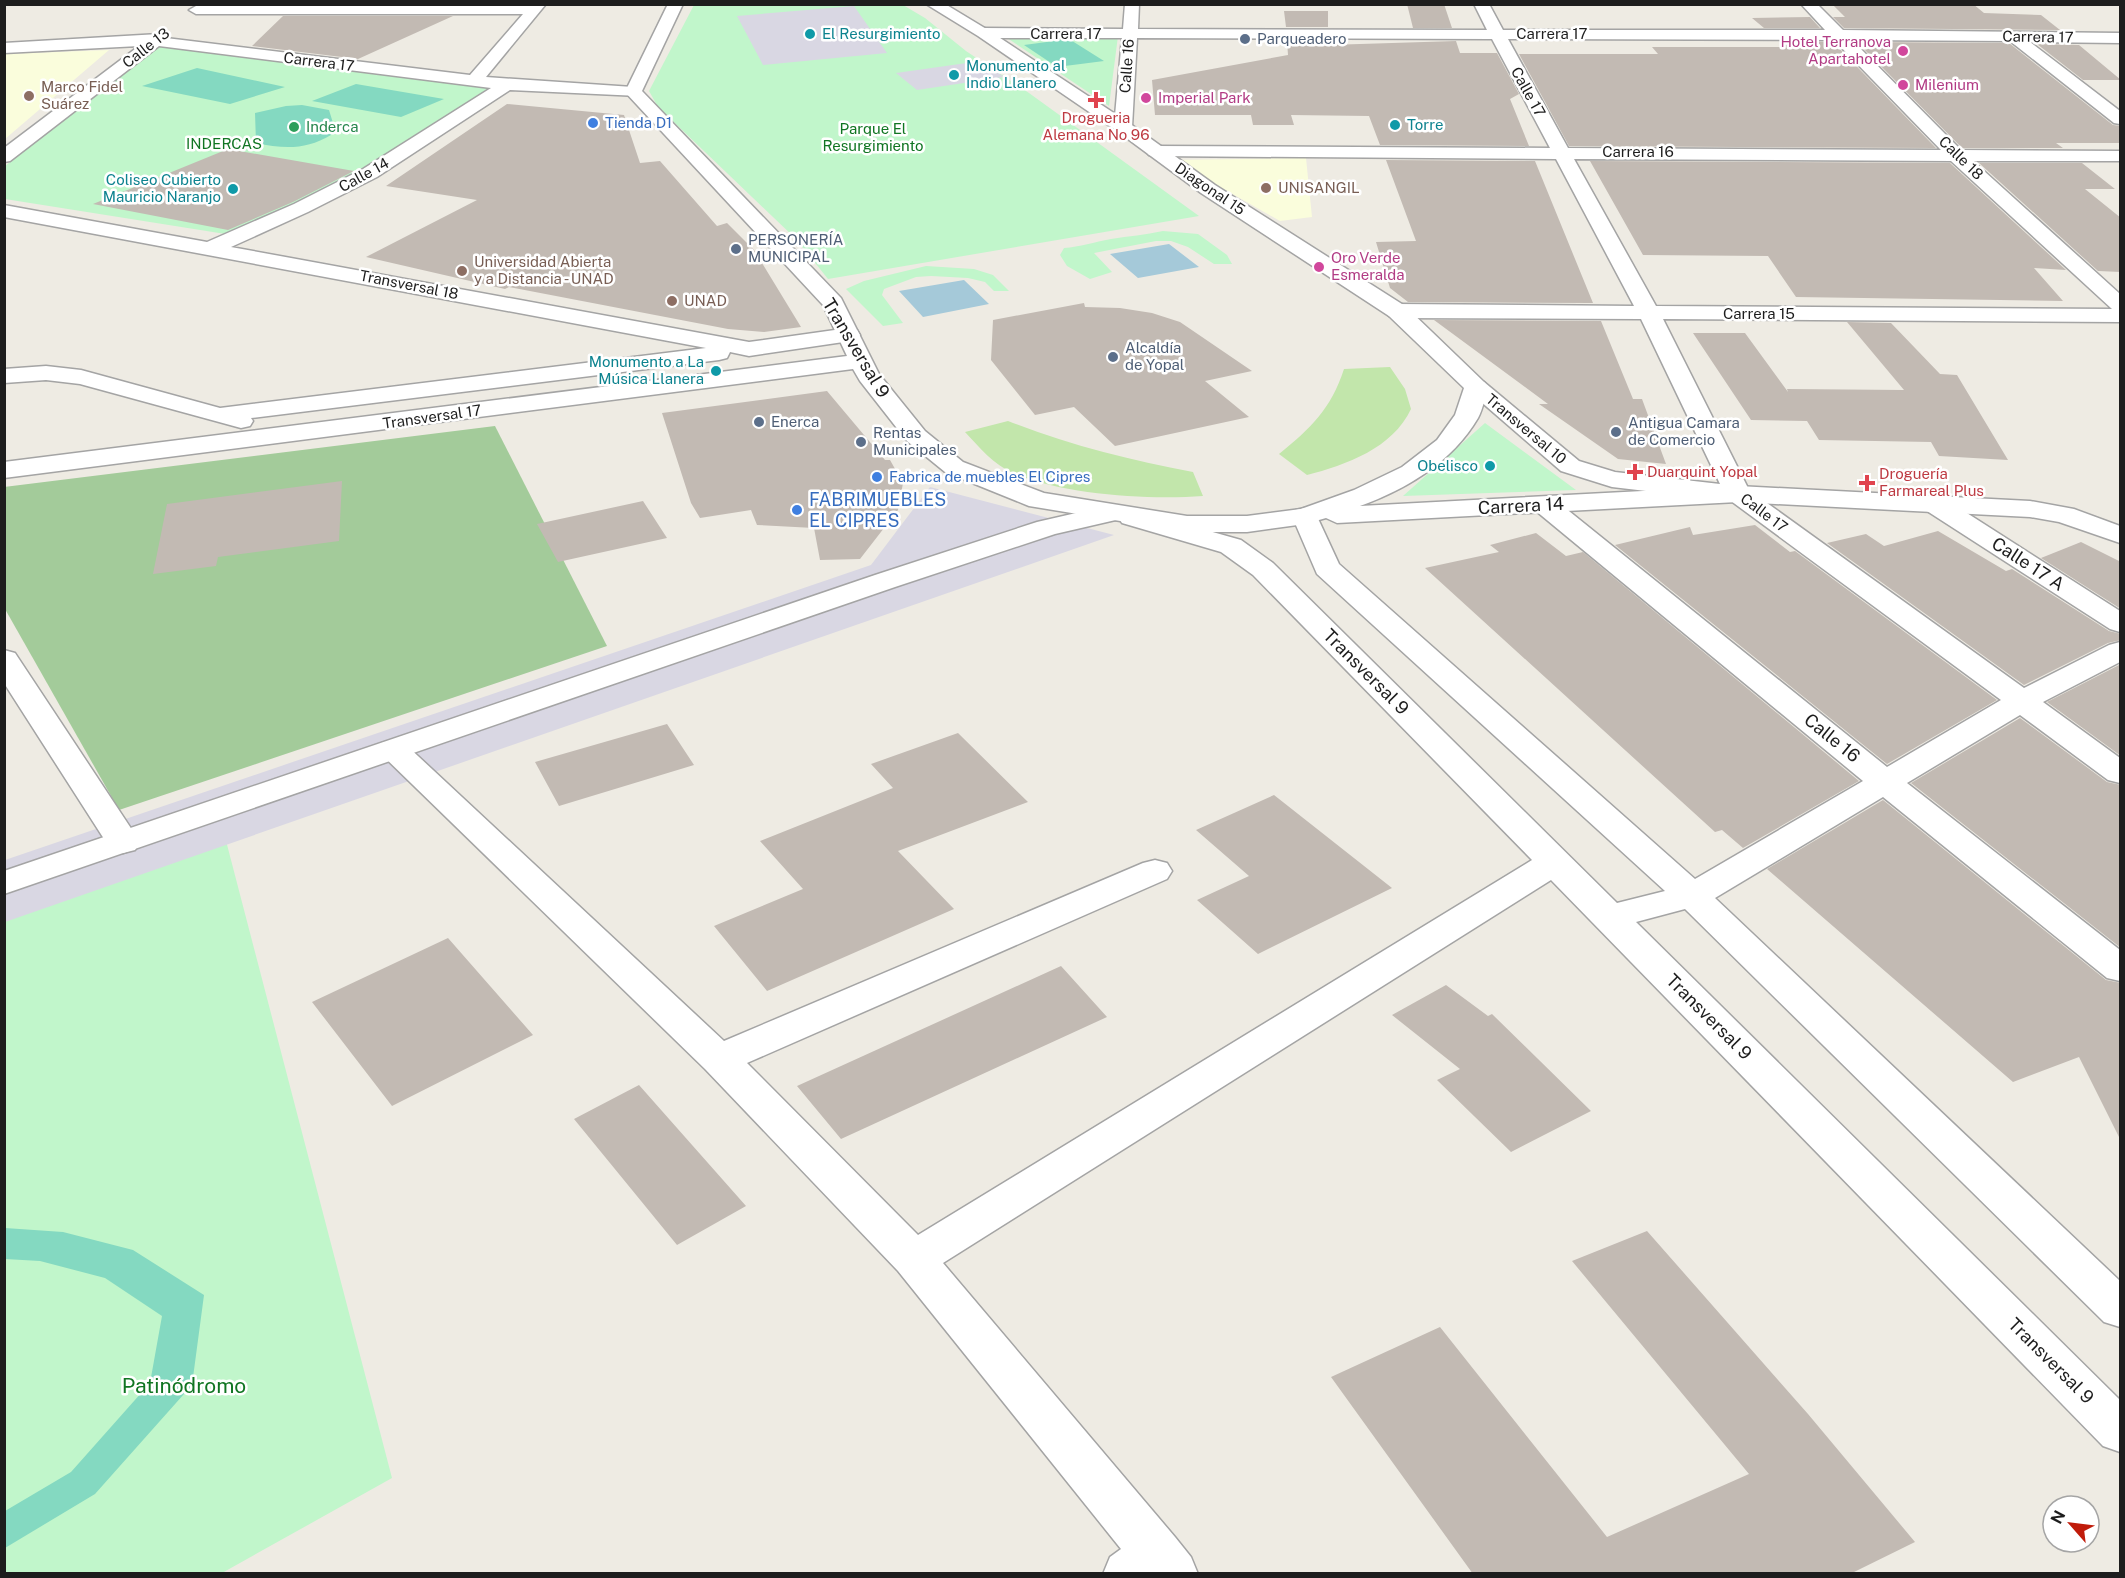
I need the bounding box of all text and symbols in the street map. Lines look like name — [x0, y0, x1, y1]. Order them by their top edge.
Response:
street label: Calle 13 — [119, 24, 172, 71]
place label: El Resurgimiento — [822, 25, 940, 42]
street label: Carrera 17 — [1030, 25, 1102, 42]
street label: Carrera 17 — [1516, 25, 1588, 42]
marker: El Resurgimiento — [803, 27, 817, 41]
street label: Carrera 17 — [2002, 27, 2074, 46]
place label: Parqueadero — [1257, 30, 1346, 47]
marker: Parqueadero — [1238, 32, 1252, 46]
place label: Hotel Terranova Apartahotel — [1780, 33, 1891, 67]
street label: Calle 16 — [1116, 38, 1137, 94]
marker: Hotel Terranova Apartahotel — [1896, 44, 1910, 58]
street label: Carrera 17 — [283, 49, 355, 74]
place label: Monumento al Indio Llanero — [966, 57, 1065, 91]
street label: Calle 17 — [1508, 64, 1549, 120]
marker: Monumento al Indio Llanero — [947, 68, 961, 82]
place label: Milenium — [1915, 76, 1979, 93]
place label: Marco Fidel Suárez — [41, 78, 123, 112]
marker: Milenium — [1896, 78, 1910, 92]
marker: Marco Fidel Suárez — [22, 89, 36, 103]
place label: Imperial Park — [1158, 89, 1251, 106]
marker: Imperial Park — [1139, 91, 1153, 105]
marker: Drogueria Alemana No 96 — [1089, 93, 1103, 107]
place label: Drogueria Alemana No 96 — [1043, 109, 1149, 143]
place label: Tienda D1 — [605, 114, 672, 131]
marker: Tienda D1 — [586, 116, 600, 130]
place label: Torre — [1407, 116, 1443, 133]
place label: Inderca — [306, 118, 358, 135]
marker: Torre — [1388, 118, 1402, 132]
marker: Inderca — [287, 120, 301, 134]
park label: Parque El Resurgimiento — [822, 120, 924, 154]
street label: Calle 18 — [1936, 132, 1987, 183]
park label: INDERCAS — [186, 135, 262, 152]
street label: Carrera 16 — [1602, 143, 1674, 160]
street label: Calle 14 — [336, 154, 392, 195]
street label: Diagonal 15 — [1172, 159, 1249, 218]
place label: Coliseo Cubierto Mauricio Naranjo — [103, 171, 221, 205]
place label: UNISANGIL — [1278, 179, 1360, 196]
marker: UNISANGIL — [1259, 181, 1273, 195]
marker: Coliseo Cubierto Mauricio Naranjo — [226, 182, 240, 196]
place label: PERSONERÍA MUNICIPAL — [748, 231, 844, 265]
marker: PERSONERÍA MUNICIPAL — [729, 242, 743, 256]
place label: Oro Verde Esmeralda — [1331, 249, 1405, 283]
place label: Universidad Abierta y a Distancia - UNAD — [474, 253, 614, 287]
marker: Oro Verde Esmeralda — [1312, 260, 1326, 274]
marker: Universidad Abierta y a Distancia - UNAD — [455, 264, 469, 278]
street label: Transversal 18 — [358, 267, 460, 302]
place label: UNAD — [684, 292, 727, 309]
marker: UNAD — [665, 294, 679, 308]
street label: Transversal 9 — [818, 294, 894, 401]
street label: Carrera 15 — [1723, 305, 1795, 322]
place label: Alcaldía de Yopal — [1125, 339, 1184, 373]
marker: Alcaldía de Yopal — [1106, 350, 1120, 364]
place label: Monumento a La Música Llanera — [589, 353, 704, 387]
marker: Monumento a La Música Llanera — [709, 364, 723, 378]
street label: Transversal 10 — [1483, 390, 1570, 467]
street label: Transversal 17 — [382, 401, 482, 432]
place label: Enerca — [771, 413, 819, 430]
place label: Antigua Camara de Comercio — [1628, 414, 1740, 448]
marker: Enerca — [752, 415, 766, 429]
place label: Rentas Municipales — [873, 424, 957, 458]
marker: Antigua Camara de Comercio — [1609, 425, 1623, 439]
marker: Rentas Municipales — [854, 435, 868, 449]
place label: Obelisco — [1417, 457, 1478, 474]
marker: Obelisco — [1483, 459, 1497, 473]
place label: Duarquint Yopal — [1647, 463, 1758, 480]
marker: Duarquint Yopal — [1628, 465, 1642, 479]
place label: Droguería Farmareal Plus — [1879, 465, 1984, 499]
place label: Fabrica de muebles El Cipres — [889, 468, 1090, 485]
marker: Fabrica de muebles El Cipres — [870, 470, 884, 484]
marker: Droguería Farmareal Plus — [1860, 476, 1874, 490]
place label: FABRIMUEBLES EL CIPRES — [809, 489, 946, 531]
street label: Calle 17 — [1738, 490, 1791, 536]
street label: Carrera 14 — [1477, 493, 1564, 518]
marker: FABRIMUEBLES EL CIPRES — [790, 503, 804, 517]
street label: Calle 17 A — [1988, 532, 2069, 595]
street label: Transversal 9 — [1319, 624, 1414, 719]
street label: Calle 16 — [1800, 709, 1864, 766]
street label: Transversal 9 — [1662, 969, 1757, 1064]
street label: Transversal 9 — [2004, 1313, 2099, 1408]
park label: Patinódromo — [122, 1373, 246, 1398]
north arrow — [2041, 1494, 2101, 1554]
text: N — [2047, 1507, 2070, 1527]

